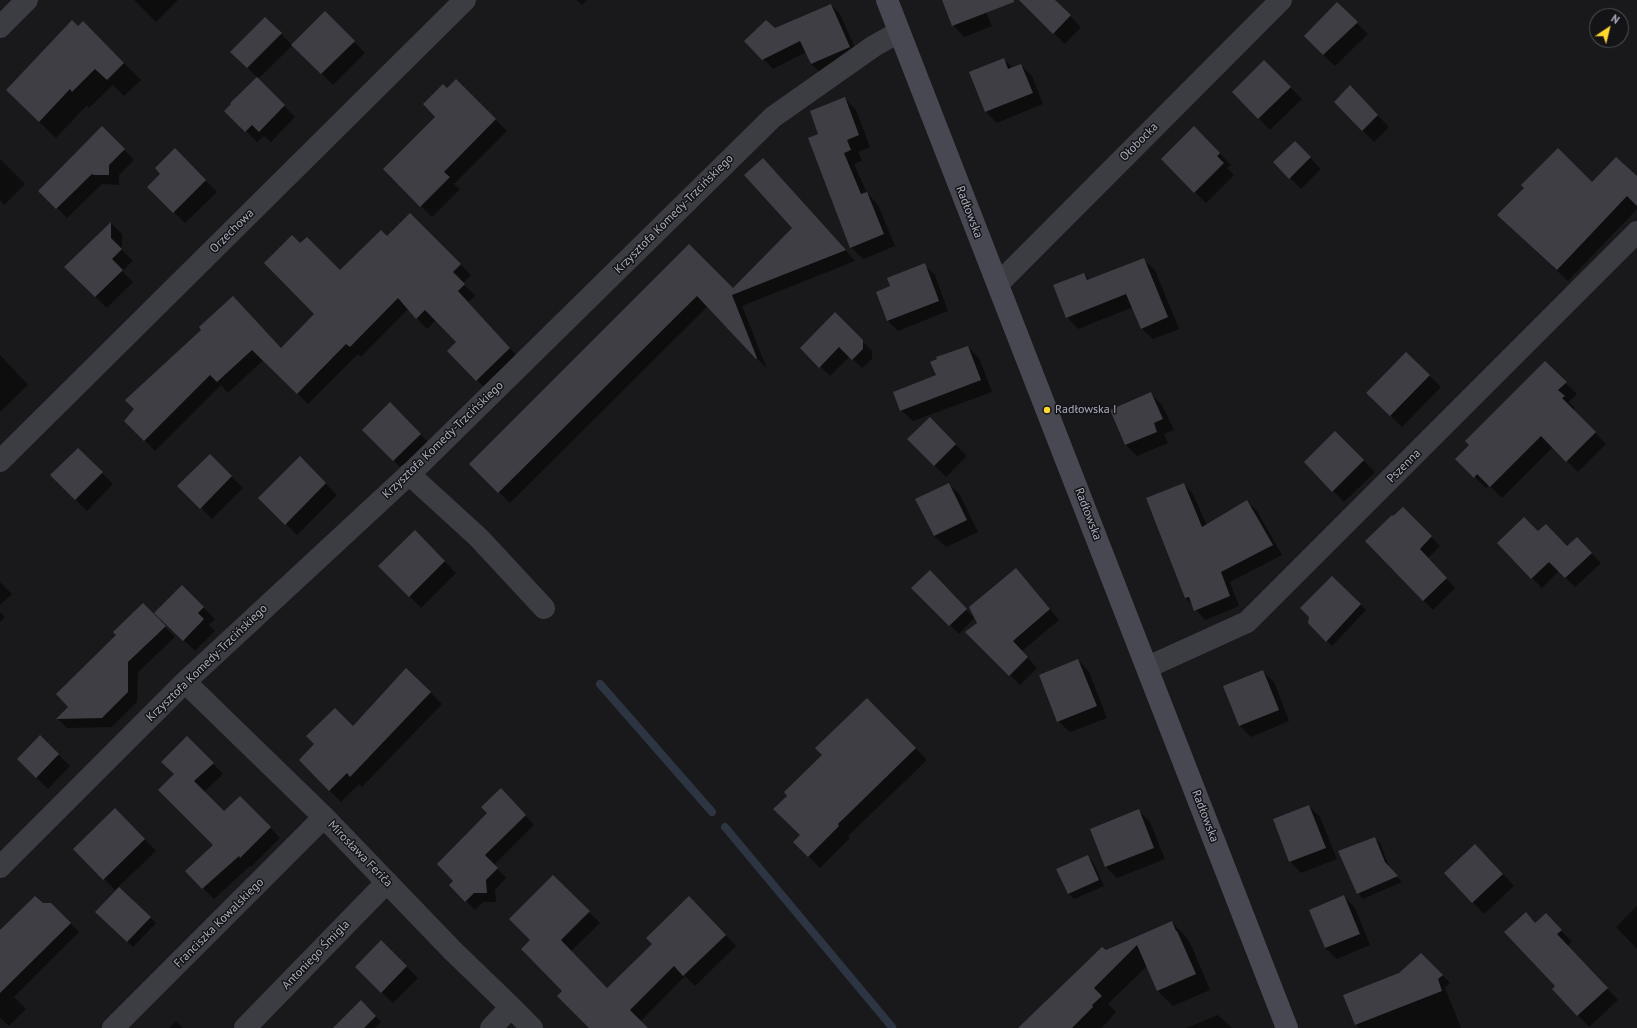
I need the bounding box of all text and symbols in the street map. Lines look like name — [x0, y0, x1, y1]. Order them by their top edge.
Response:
north arrow — [1589, 8, 1629, 48]
text: N — [1608, 11, 1622, 27]
street label: Ołobocka — [1117, 120, 1161, 164]
street label: Krzysztofa Komedy-Trzcińskiego — [611, 151, 737, 277]
street label: Radłowska — [952, 184, 986, 240]
street label: Orzechowa — [207, 206, 257, 256]
street label: Krzysztofa Komedy-Trzcińskiego — [380, 378, 506, 502]
place label: Radłowska I — [1055, 403, 1116, 417]
marker: Radłowska I — [1042, 405, 1052, 415]
street label: Pszenna — [1384, 446, 1424, 486]
street label: Radłowska — [1071, 486, 1105, 542]
street label: Krzysztofa Komedy-Trzcińskiego — [144, 601, 270, 725]
street label: Radłowska — [1188, 788, 1222, 844]
street label: Mirosława Feriča — [325, 818, 395, 890]
street label: Franciszka Kowalskiego — [171, 875, 267, 971]
street label: Antoniego Śmigla — [279, 917, 353, 993]

